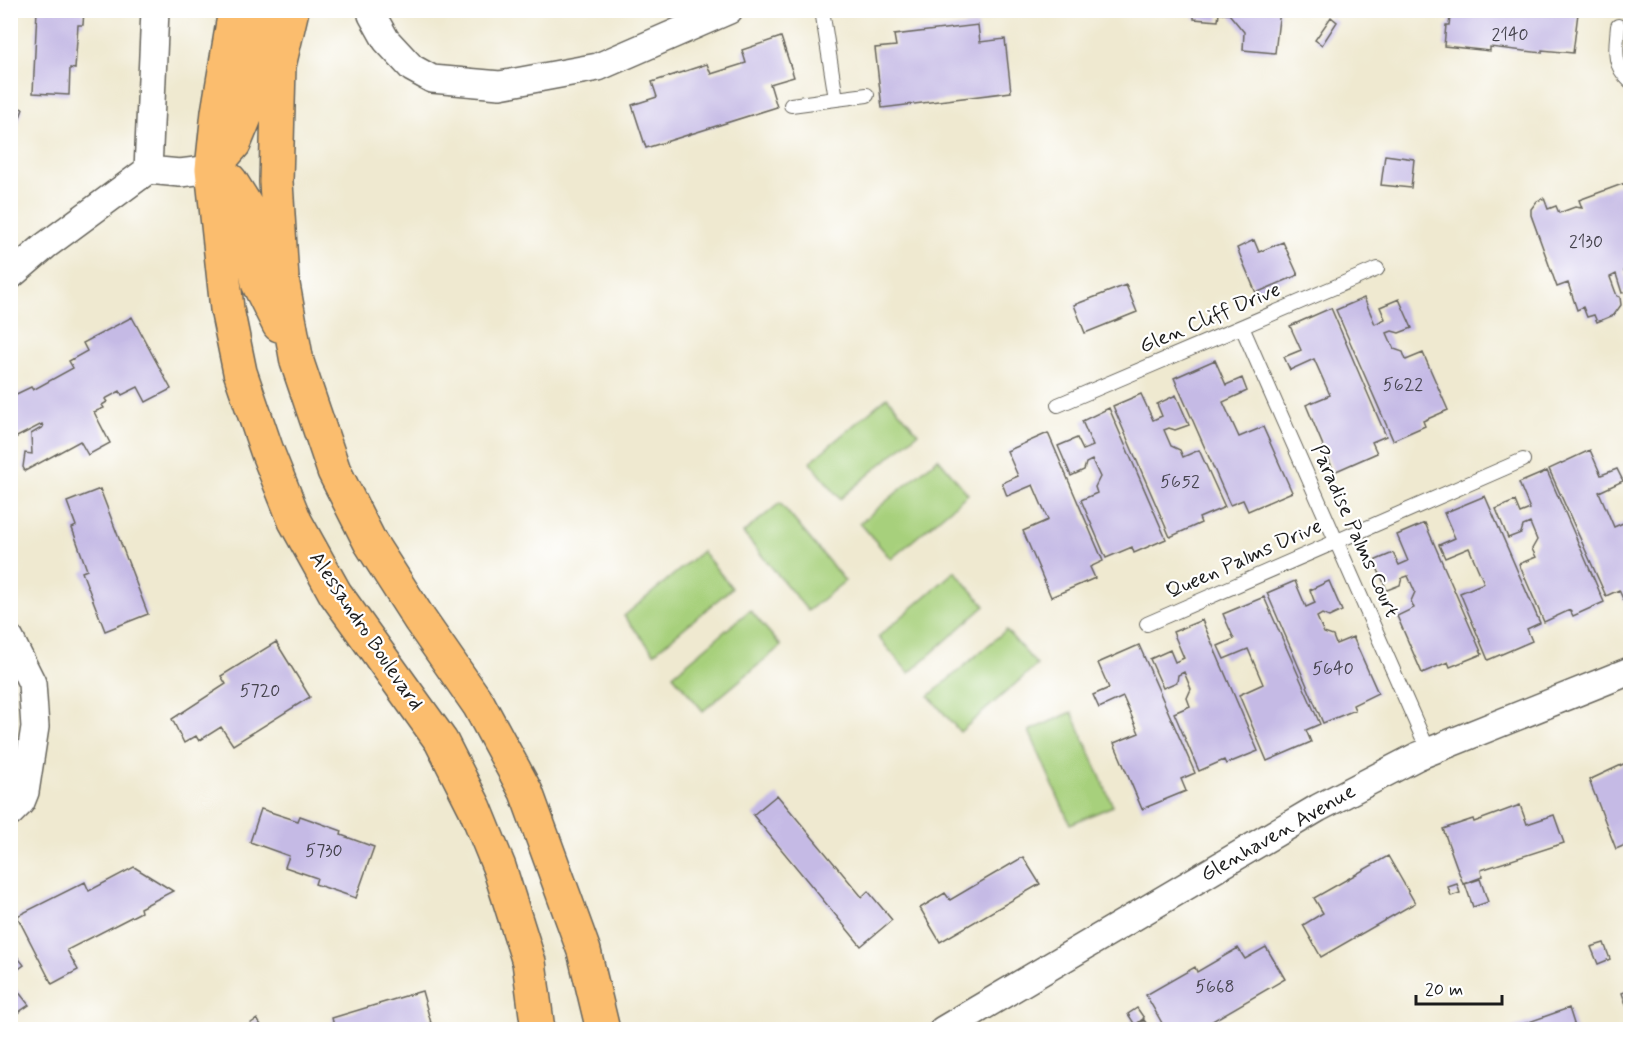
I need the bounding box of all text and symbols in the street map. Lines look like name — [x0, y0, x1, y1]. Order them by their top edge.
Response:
house number: 2140 — [1491, 23, 1529, 47]
house number: 2130 — [1569, 230, 1603, 254]
street label: Glen Cliff Drive — [1135, 276, 1285, 360]
house number: 5622 — [1383, 373, 1423, 397]
street label: Paradise Palms Court — [1304, 440, 1406, 622]
house number: 5652 — [1160, 470, 1200, 494]
street label: Queen Palms Drive — [1162, 512, 1326, 606]
street label: Alessandro Boulevard — [302, 546, 430, 716]
house number: 5640 — [1312, 657, 1354, 681]
house number: 5720 — [240, 679, 280, 703]
street label: Glenhaven Avenue — [1195, 777, 1361, 889]
house number: 5730 — [305, 839, 343, 863]
scale bar — [1416, 968, 1502, 1006]
house number: 5668 — [1195, 975, 1235, 999]
text: 20 m — [1425, 978, 1463, 1002]

